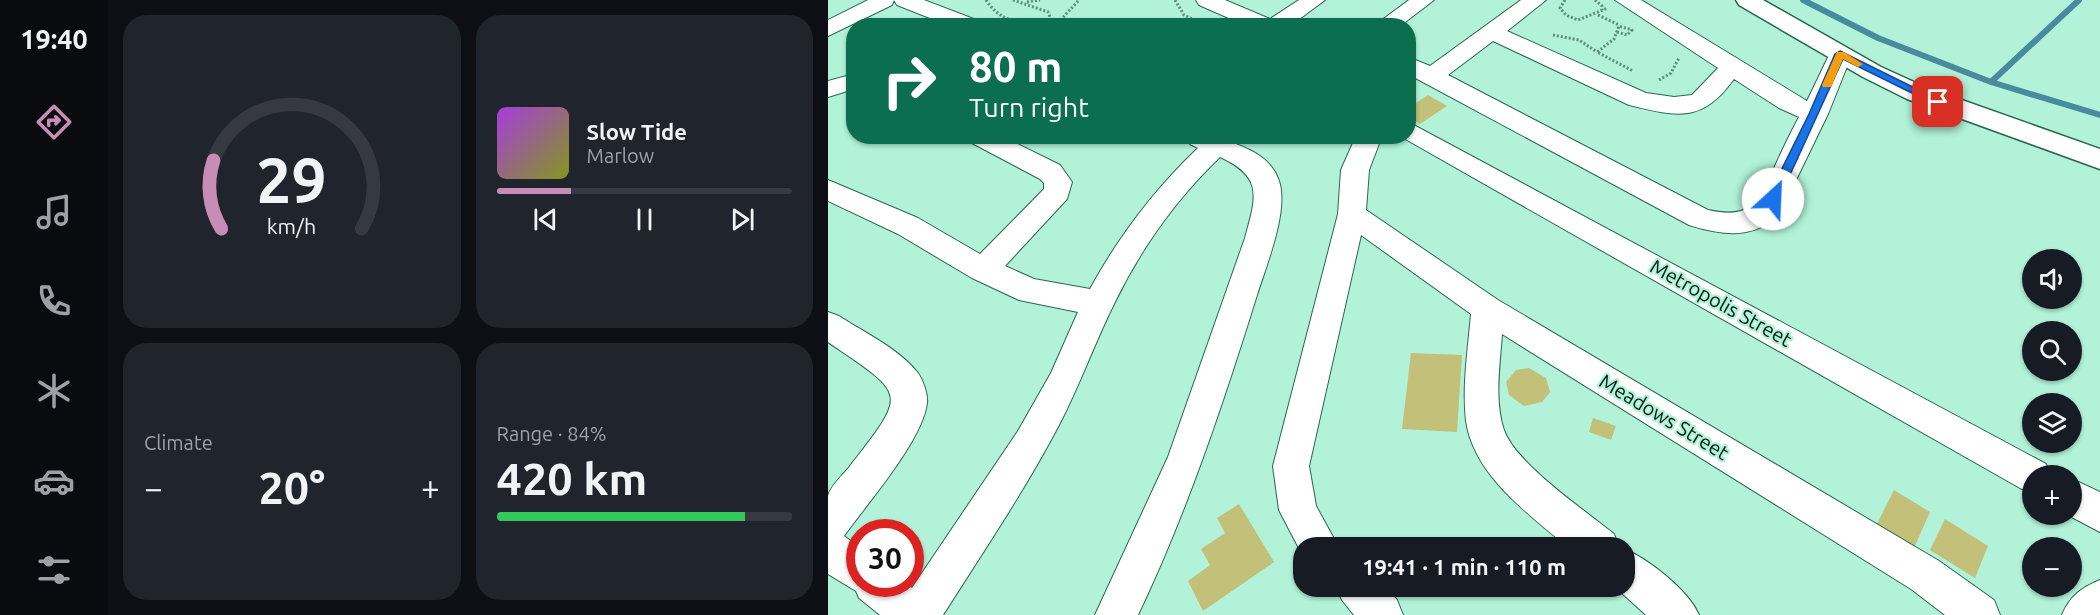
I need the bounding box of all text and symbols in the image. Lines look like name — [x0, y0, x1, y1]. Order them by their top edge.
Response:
text: 19:40 — [20, 24, 88, 54]
icon: right — [870, 42, 948, 120]
text: 80 m — [969, 43, 1063, 90]
pin — [1912, 76, 1963, 127]
icon: arrive — [1921, 85, 1954, 118]
text: Turn right — [969, 92, 1089, 122]
icon: directions — [33, 101, 75, 143]
text: Slow Tide — [587, 119, 687, 144]
text: Marlow — [587, 144, 654, 167]
text: 29 — [257, 145, 327, 215]
position arrow — [1741, 167, 1805, 231]
icon: music — [33, 191, 75, 233]
icon: previous — [529, 203, 562, 236]
icon: pause — [628, 203, 661, 236]
icon: next — [726, 203, 759, 236]
text: km/h — [267, 214, 316, 238]
map controls — [2022, 249, 2082, 597]
button: sound — [2022, 249, 2082, 309]
street label: Metropolis Street — [1647, 254, 1796, 351]
icon: phone — [33, 280, 75, 322]
button: search — [2022, 321, 2082, 381]
street label: Meadows Street — [1595, 369, 1733, 464]
icon: climate — [33, 370, 75, 412]
button: layers — [2022, 393, 2082, 453]
text: Range · 84% — [497, 422, 607, 445]
text: Climate — [144, 431, 213, 454]
text: 420 km — [497, 453, 647, 504]
icon: car — [33, 460, 75, 502]
text: 20° — [258, 462, 325, 513]
button: + — [2022, 465, 2082, 525]
text: − — [144, 469, 163, 506]
text: + — [421, 469, 440, 506]
speed limit sign: 30 — [846, 519, 924, 597]
button: − — [2022, 537, 2082, 597]
icon: filters — [33, 549, 75, 591]
text: 19:41 · 1 min · 110 m — [1362, 554, 1566, 579]

